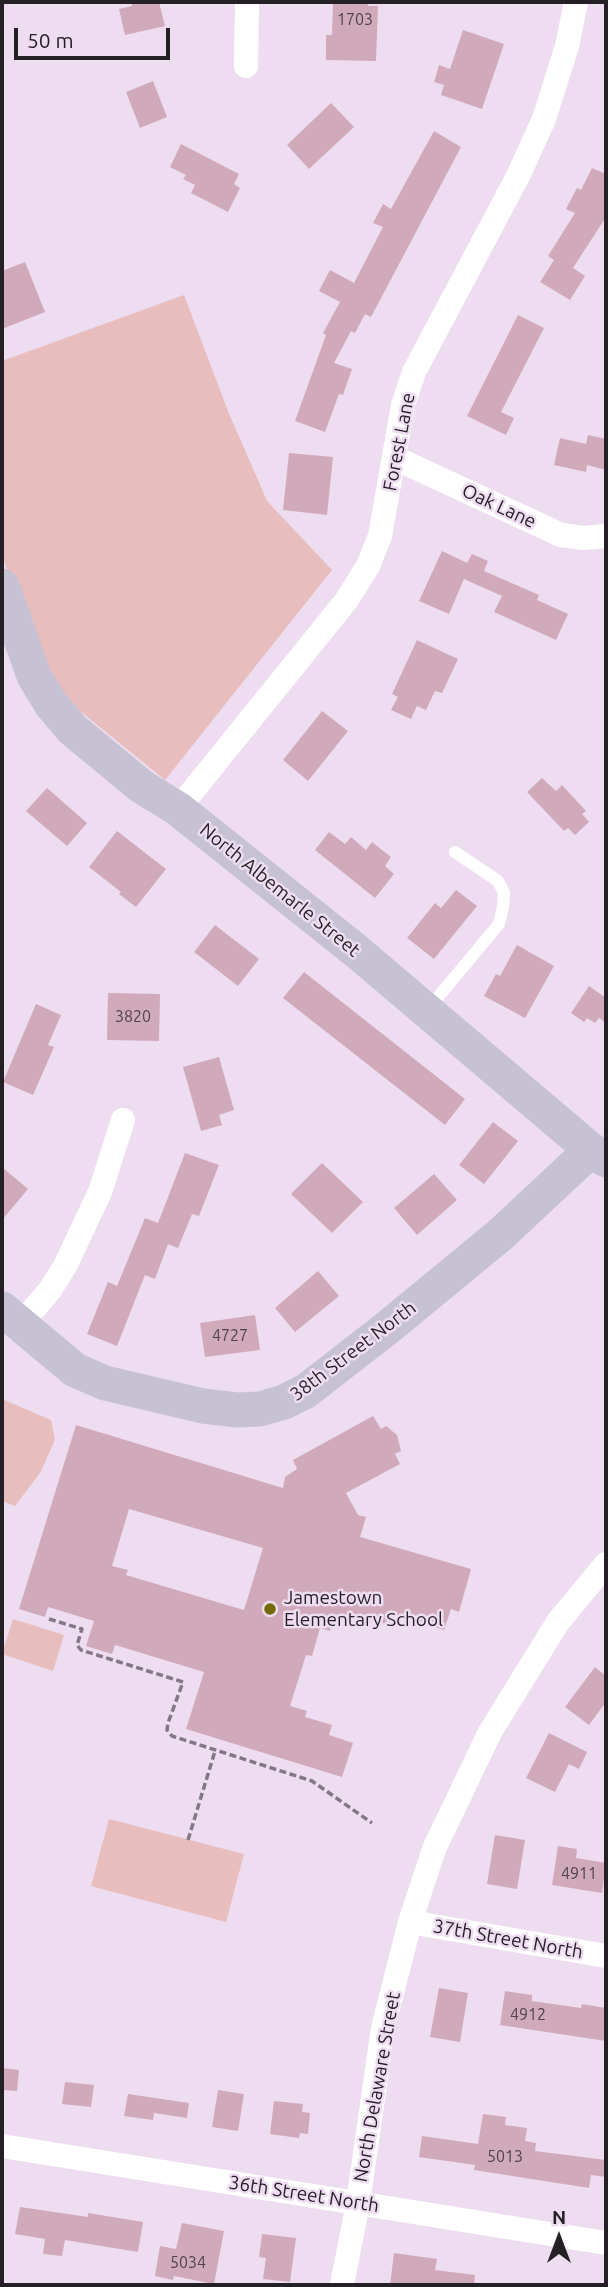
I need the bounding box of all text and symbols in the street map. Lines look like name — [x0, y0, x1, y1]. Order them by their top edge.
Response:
house number: 1703 — [337, 10, 373, 30]
scale bar — [18, 14, 173, 58]
text: 50 m — [27, 28, 74, 52]
street label: Forest Lane — [378, 391, 420, 493]
street label: Oak Lane — [458, 479, 540, 533]
street label: North Albemarle Street — [195, 818, 365, 962]
house number: 3820 — [115, 1007, 151, 1027]
street label: 38th Street North — [286, 1296, 420, 1406]
house number: 4727 — [212, 1326, 248, 1346]
place label: Jamestown Elementary School — [284, 1587, 443, 1631]
marker: Jamestown Elementary School — [262, 1601, 278, 1617]
house number: 4911 — [561, 1864, 597, 1884]
street label: 37th Street North — [431, 1915, 585, 1963]
street label: North Delaware Street — [349, 1990, 405, 2184]
house number: 4912 — [510, 2005, 546, 2025]
house number: 5013 — [487, 2147, 523, 2167]
street label: 36th Street North — [227, 2171, 381, 2217]
north arrow — [524, 2203, 594, 2273]
text: N — [552, 2206, 566, 2228]
house number: 5034 — [170, 2253, 206, 2273]

